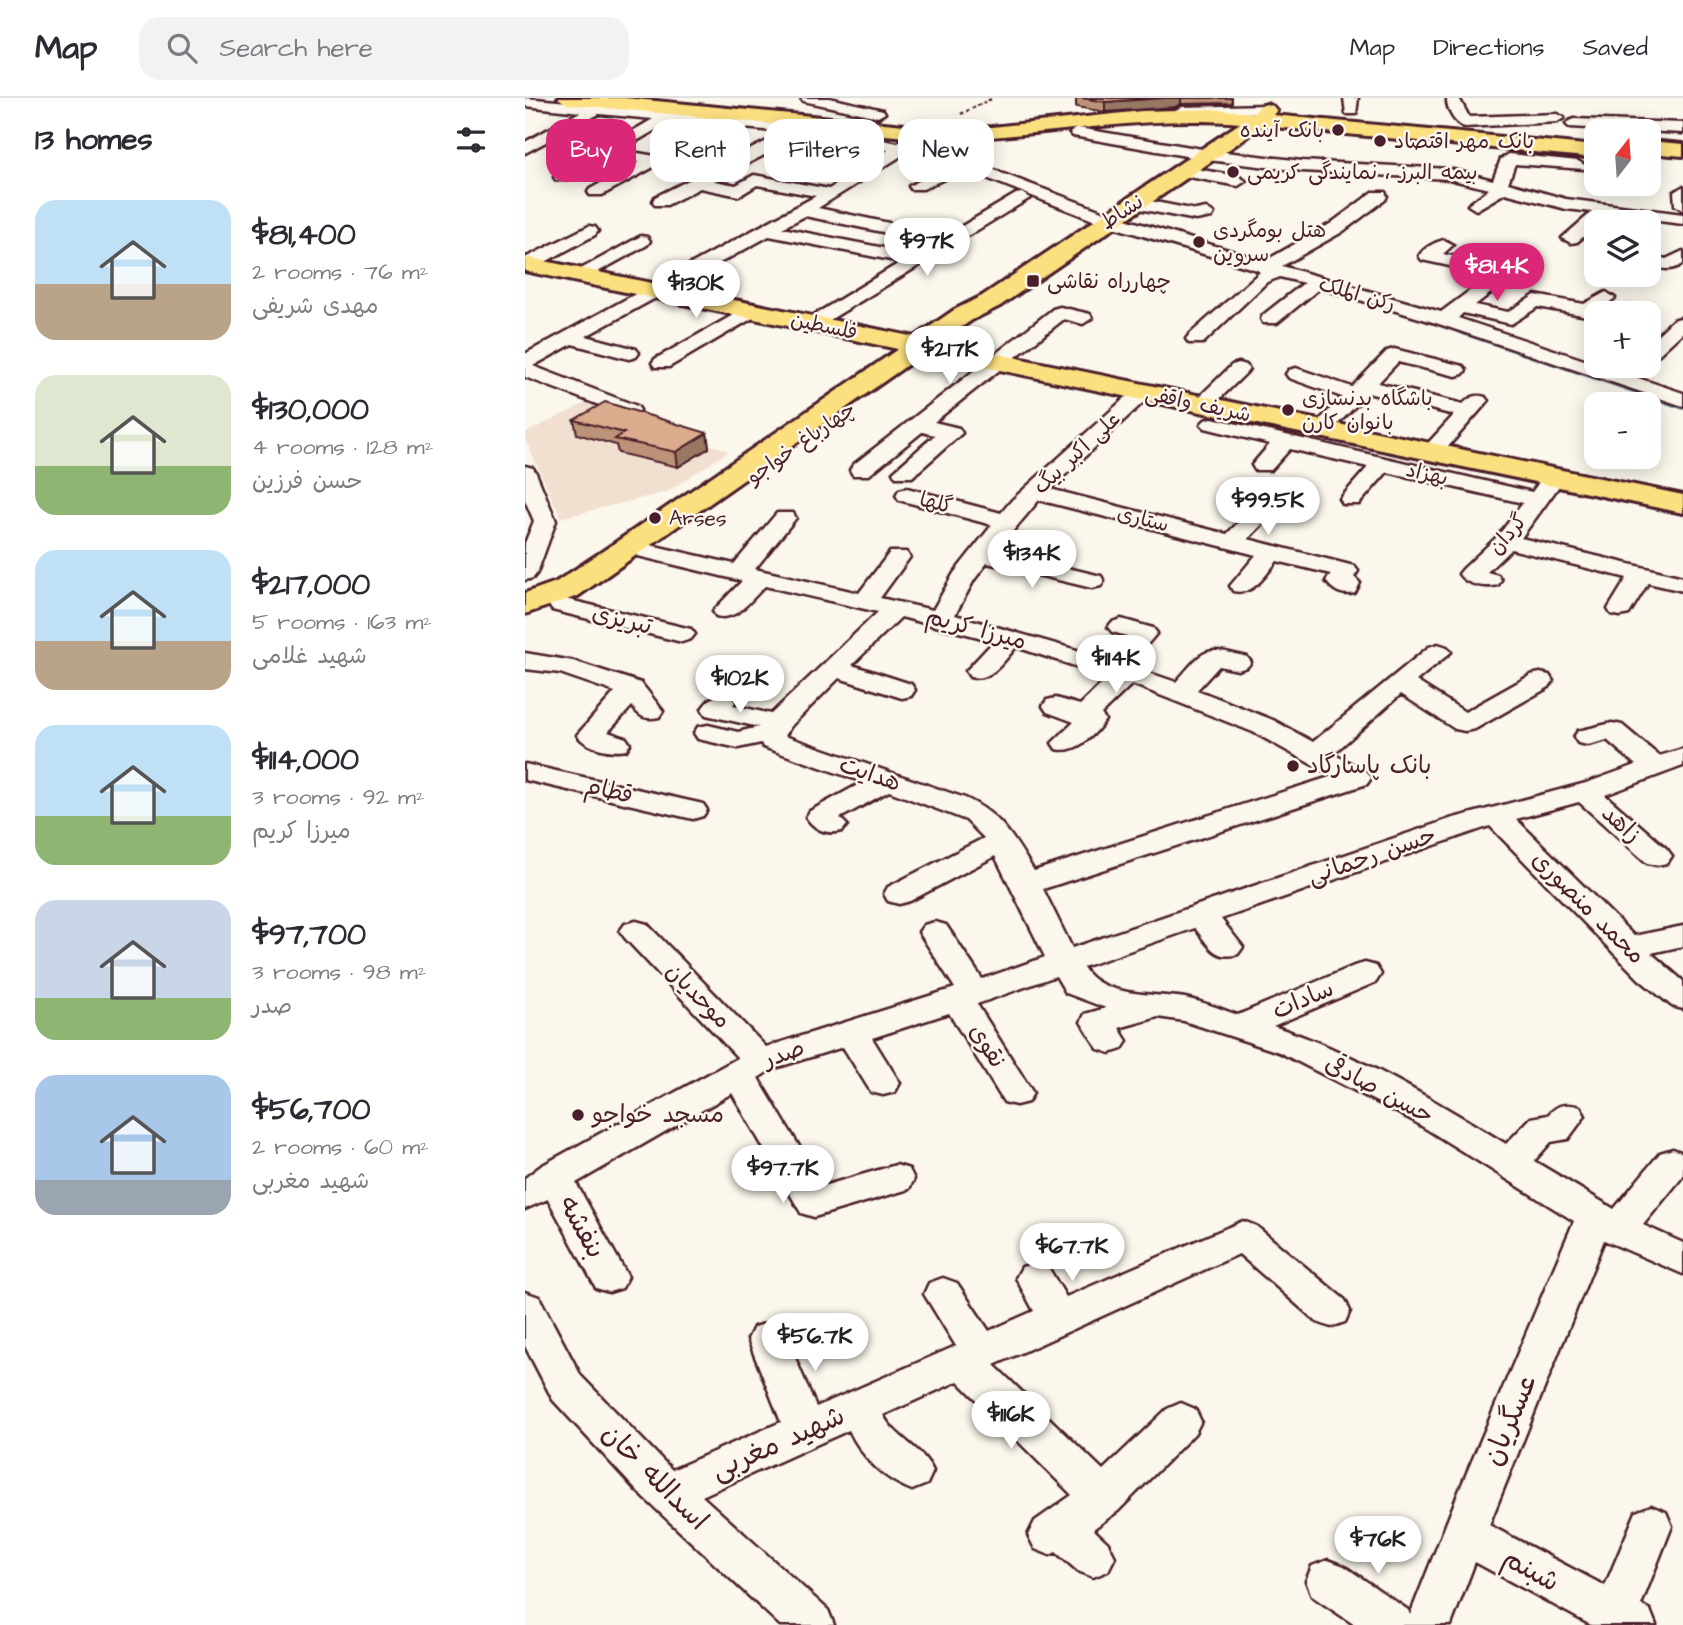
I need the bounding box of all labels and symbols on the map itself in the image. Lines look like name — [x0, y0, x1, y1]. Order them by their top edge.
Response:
place label: بانک آینده — [1240, 116, 1324, 145]
north arrow — [1584, 119, 1661, 196]
marker: بانک آینده — [1330, 122, 1346, 138]
place label: بانک مهر اقتصاد — [1394, 127, 1534, 156]
marker: بانک مهر اقتصاد — [1372, 133, 1388, 149]
place label: بیمه البرز ، نمایندگی کریمی — [1247, 158, 1478, 187]
marker: بیمه البرز ، نمایندگی کریمی — [1225, 164, 1241, 180]
street label: نشاط — [1095, 187, 1149, 237]
place label: هتل بومگردی سروین — [1213, 216, 1326, 269]
pin: $97K — [886, 218, 968, 278]
marker: هتل بومگردی سروین — [1191, 234, 1207, 250]
pin: $81.4K — [1440, 244, 1554, 303]
pin: $130K — [647, 260, 745, 320]
place label: چهارراه نقاشی — [1047, 267, 1171, 296]
street label: رکن الملک — [1315, 269, 1399, 319]
marker: چهارراه نقاشی — [1025, 273, 1041, 289]
street label: فلسطین — [788, 305, 860, 347]
pin: $217K — [901, 327, 999, 386]
street label: شریف واقفی — [1142, 379, 1254, 429]
place label: باشگاه بدنسازی بانوان کارن — [1302, 384, 1433, 437]
street label: چهارباغ خواجو — [740, 395, 861, 492]
marker: باشگاه بدنسازی بانوان کارن — [1280, 402, 1296, 418]
street label: علی اکبر بیگ — [1027, 405, 1127, 501]
street label: بهزاد — [1403, 455, 1451, 493]
pin: $99.5K — [1211, 478, 1325, 537]
street label: گلها — [916, 485, 956, 521]
street label: ستاری — [1114, 499, 1172, 539]
place label: Arses — [669, 504, 726, 533]
street label: گردان — [1482, 507, 1534, 561]
marker: Arses — [647, 510, 663, 526]
pin: $134K — [983, 531, 1081, 590]
street label: تبریزی — [588, 596, 657, 644]
street label: میرزا کریم — [922, 599, 1030, 659]
pin: $114K — [1067, 636, 1165, 695]
pin: $102K — [691, 656, 789, 715]
street label: هدایت — [835, 748, 905, 800]
place label: بانک پاسارگاد — [1307, 749, 1431, 783]
marker: بانک پاسارگاد — [1285, 758, 1301, 774]
street label: قطام — [581, 769, 636, 814]
street label: زاهد — [1593, 797, 1649, 851]
street label: حسن رحمانی — [1303, 818, 1441, 894]
street label: محمد منصوری — [1524, 844, 1652, 972]
street label: موحدیان — [658, 955, 738, 1037]
street label: سادات — [1267, 972, 1339, 1028]
street label: نقوی — [960, 1017, 1014, 1075]
street label: صدر — [757, 1031, 809, 1078]
street label: حسن صادقی — [1319, 1047, 1439, 1133]
place label: مسجد خواجو — [591, 1098, 724, 1132]
marker: مسجد خواجو — [570, 1107, 586, 1123]
pin: $97.7K — [726, 1146, 840, 1205]
street label: بنفشه — [549, 1188, 615, 1266]
pin: $67.7K — [1015, 1224, 1129, 1283]
pin: $56.7K — [758, 1314, 872, 1373]
street label: عسگریان — [1473, 1368, 1547, 1472]
pin: $116K — [962, 1392, 1060, 1451]
street label: شهید مغربی — [705, 1396, 851, 1490]
street label: اسدالله خان — [593, 1415, 717, 1539]
pin: $76K — [1337, 1516, 1419, 1576]
street label: شبنم — [1495, 1538, 1567, 1602]

